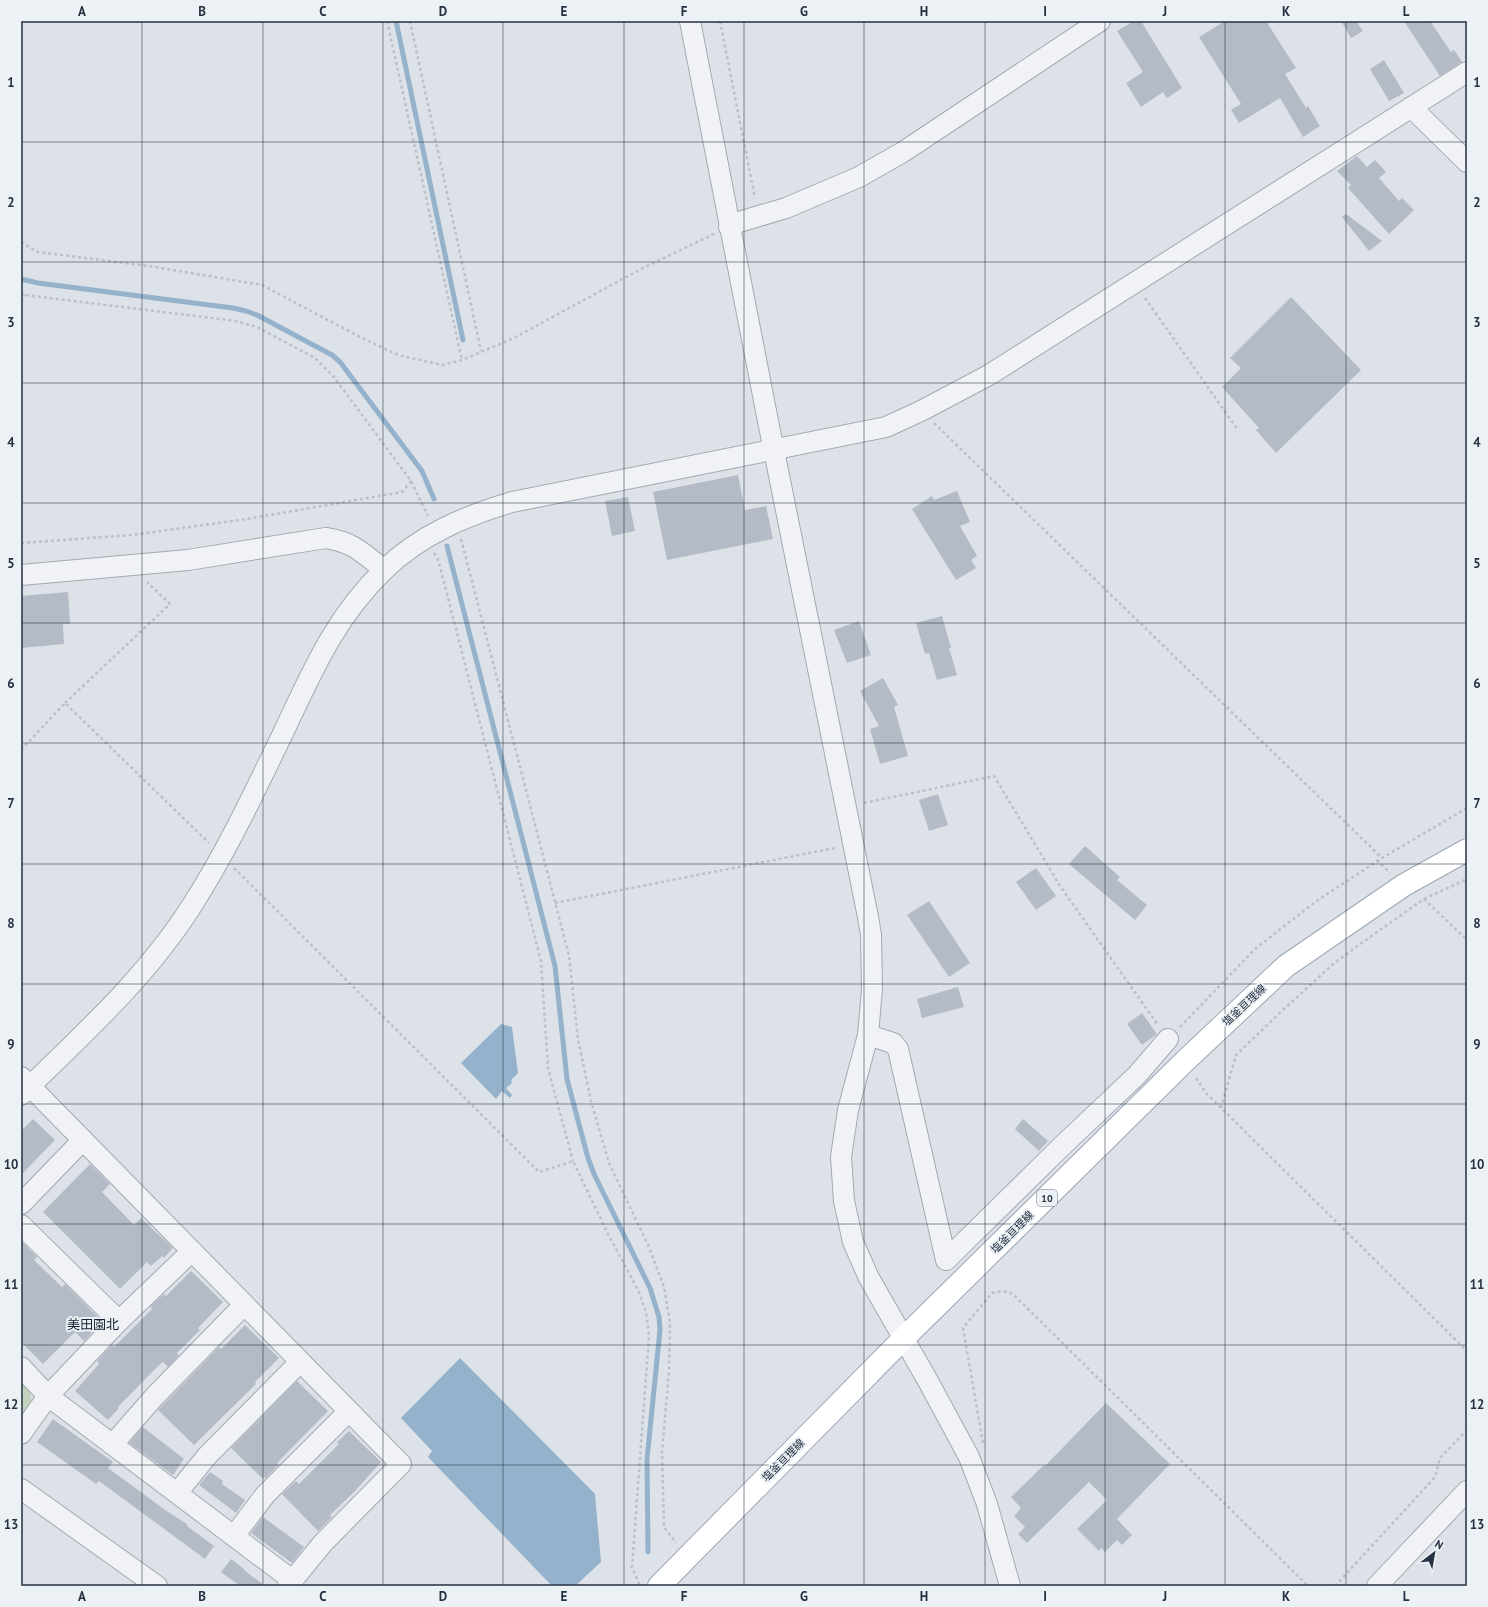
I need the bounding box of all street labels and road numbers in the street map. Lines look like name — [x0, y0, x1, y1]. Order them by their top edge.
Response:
street label: 塩釜亘理線 — [1219, 981, 1269, 1029]
road number: 10 — [1037, 1190, 1057, 1206]
street label: 塩釜亘理線 — [988, 1208, 1036, 1256]
street label: 塩釜亘理線 — [759, 1436, 807, 1484]

